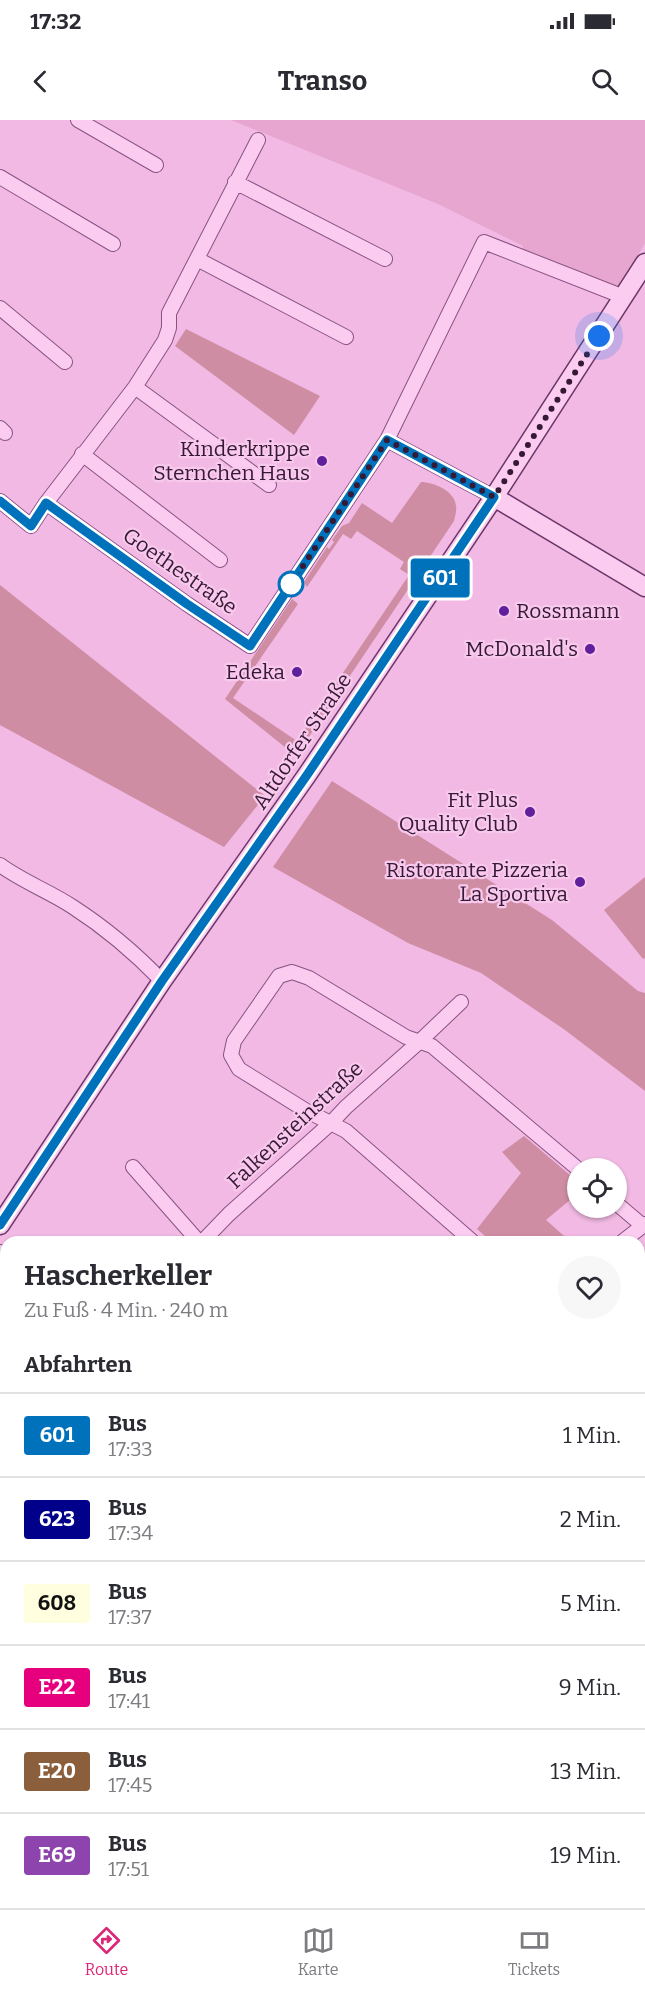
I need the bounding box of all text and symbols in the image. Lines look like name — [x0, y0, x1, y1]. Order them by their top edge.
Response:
text: 17:32 — [30, 8, 81, 35]
icon: back — [24, 65, 57, 98]
text: Transo — [278, 65, 367, 97]
icon: search — [588, 65, 621, 98]
your location — [584, 321, 614, 351]
place label: Kinderkrippe Sternchen Haus — [153, 436, 310, 486]
marker: Kinderkrippe Sternchen Haus — [315, 454, 329, 468]
street label: Goethestraße — [118, 522, 242, 620]
line badge: 601 — [406, 558, 474, 598]
text: 601 — [423, 565, 457, 591]
unlabelled marker — [278, 571, 304, 597]
place label: Rossmann — [516, 598, 620, 624]
marker: Rossmann — [497, 604, 511, 618]
place label: McDonald's — [465, 636, 578, 662]
marker: McDonald's — [583, 642, 597, 656]
place label: Edeka — [226, 659, 286, 685]
marker: Edeka — [290, 665, 304, 679]
street label: Altdorfer Straße — [247, 668, 357, 814]
place label: Fit Plus Quality Club — [399, 787, 518, 837]
marker: Fit Plus Quality Club — [523, 805, 537, 819]
place label: Ristorante Pizzeria La Sportiva — [386, 857, 569, 907]
marker: Ristorante Pizzeria La Sportiva — [573, 875, 587, 889]
street label: Falkensteinstraße — [222, 1056, 368, 1194]
map controls — [567, 1158, 627, 1218]
button: locate — [567, 1158, 627, 1218]
button: heart — [558, 1256, 621, 1319]
text: Hascherkeller — [24, 1259, 212, 1292]
text: Zu Fuß · 4 Min. · 240 m — [24, 1298, 228, 1322]
text: Abfahrten — [24, 1351, 132, 1378]
text: Bus — [108, 1410, 147, 1437]
text: 601 — [40, 1422, 74, 1448]
text: 1 Min. — [563, 1422, 621, 1449]
text: 17:33 — [108, 1437, 153, 1461]
text: Bus — [108, 1494, 147, 1521]
text: 623 — [39, 1506, 75, 1532]
text: 2 Min. — [560, 1506, 621, 1533]
text: 17:34 — [108, 1521, 153, 1545]
text: Bus — [108, 1578, 147, 1605]
text: 608 — [38, 1590, 76, 1616]
text: 5 Min. — [560, 1590, 621, 1617]
text: 17:37 — [108, 1605, 152, 1629]
text: Bus — [108, 1662, 147, 1689]
text: E22 — [39, 1674, 75, 1700]
text: 9 Min. — [559, 1674, 621, 1701]
text: 17:41 — [108, 1689, 150, 1713]
text: Bus — [108, 1746, 147, 1773]
text: E20 — [38, 1758, 76, 1784]
text: 13 Min. — [550, 1758, 621, 1785]
text: 17:45 — [108, 1773, 153, 1797]
text: Bus — [108, 1830, 147, 1857]
text: E69 — [38, 1842, 76, 1868]
text: 19 Min. — [550, 1842, 621, 1869]
text: 17:51 — [108, 1857, 149, 1881]
tab: Route — [85, 1924, 128, 1979]
tab: Karte — [298, 1924, 339, 1979]
tab: Tickets — [508, 1924, 560, 1979]

